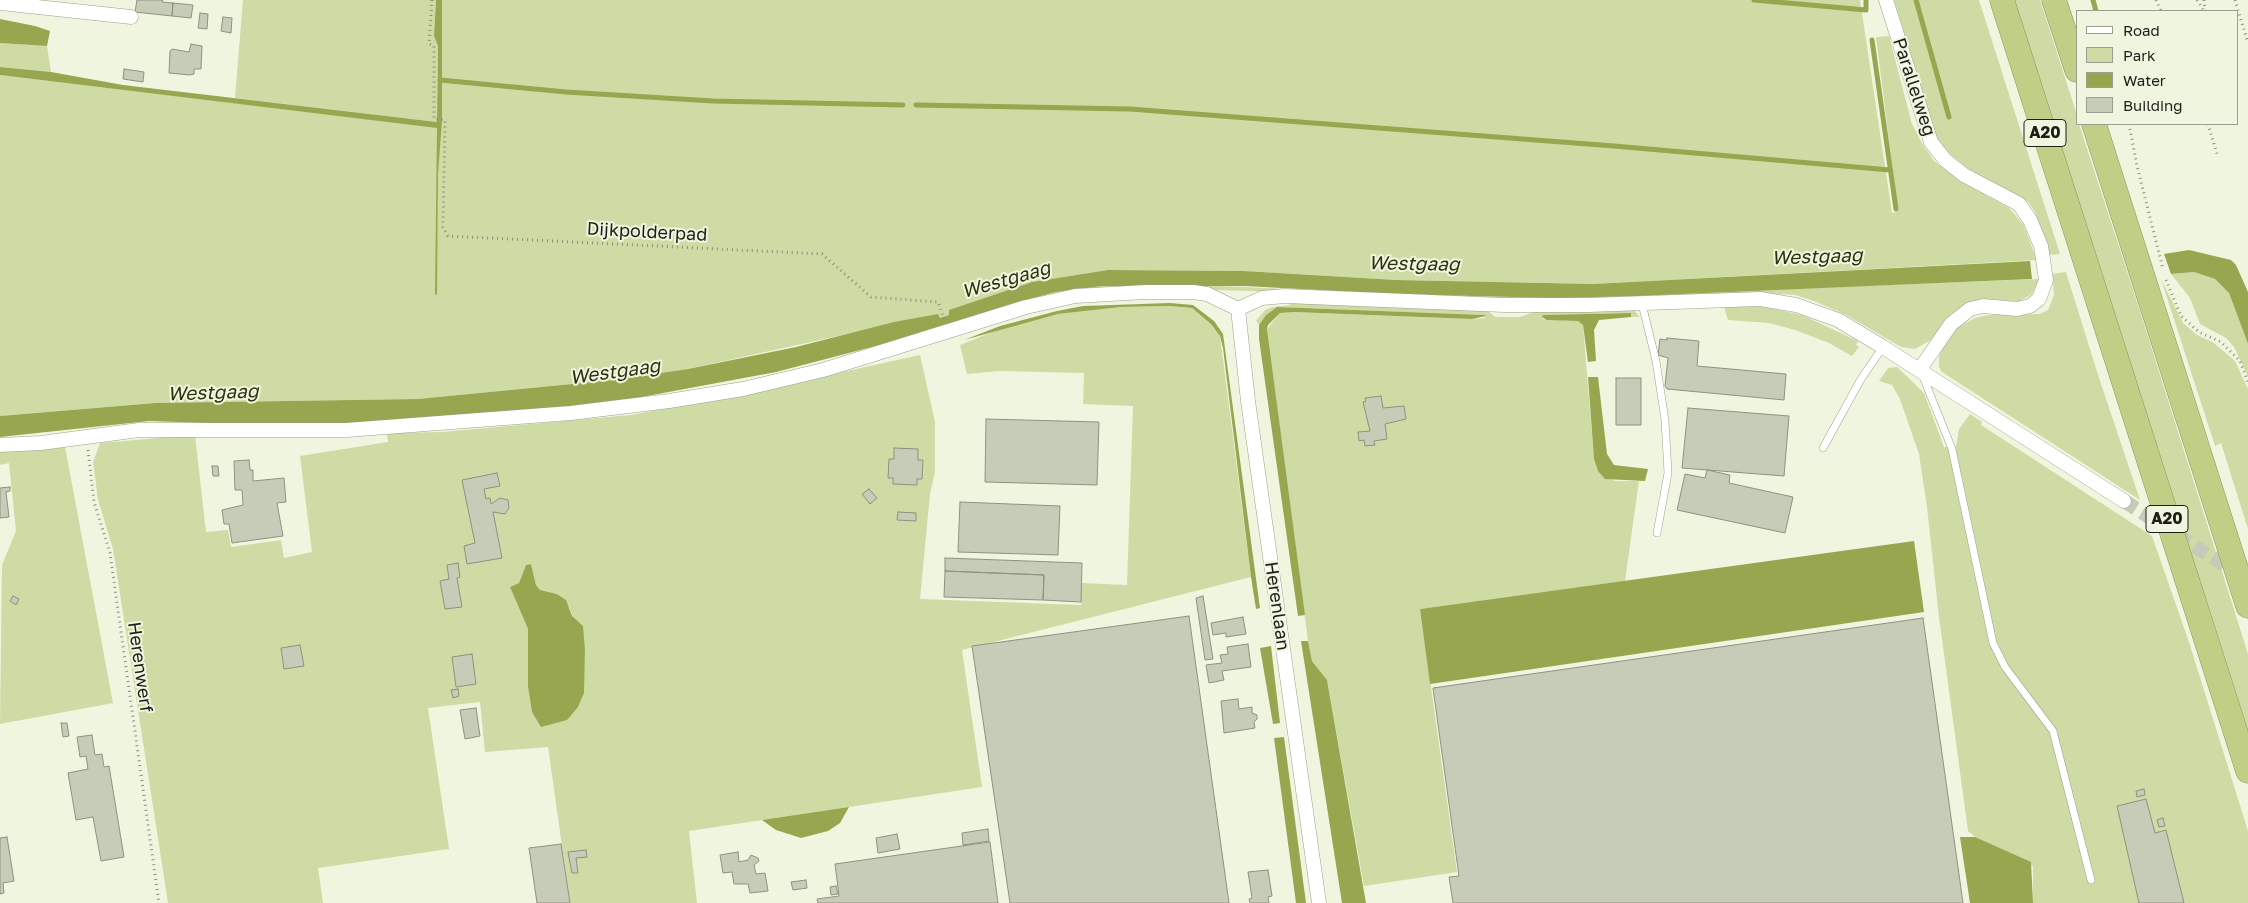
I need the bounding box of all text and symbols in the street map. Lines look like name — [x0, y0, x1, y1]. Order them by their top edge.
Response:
legend — [2076, 10, 2238, 125]
text: Road — [2123, 21, 2160, 39]
street label: Parallelweg — [1888, 35, 1940, 139]
text: Park — [2123, 46, 2155, 64]
text: Water — [2123, 71, 2166, 89]
text: Building — [2123, 96, 2183, 114]
road number: A20 — [2024, 120, 2066, 146]
street label: Dijkpolderpad — [586, 218, 708, 246]
water label: Westgaag — [1771, 244, 1863, 270]
water label: Westgaag — [1368, 252, 1460, 276]
water label: Westgaag — [959, 256, 1053, 304]
water label: Westgaag — [568, 354, 662, 390]
water label: Westgaag — [167, 380, 259, 406]
road number: A20 — [2146, 506, 2188, 532]
street label: Herenlaan — [1260, 560, 1294, 652]
street label: Herenwerf — [123, 620, 157, 714]

